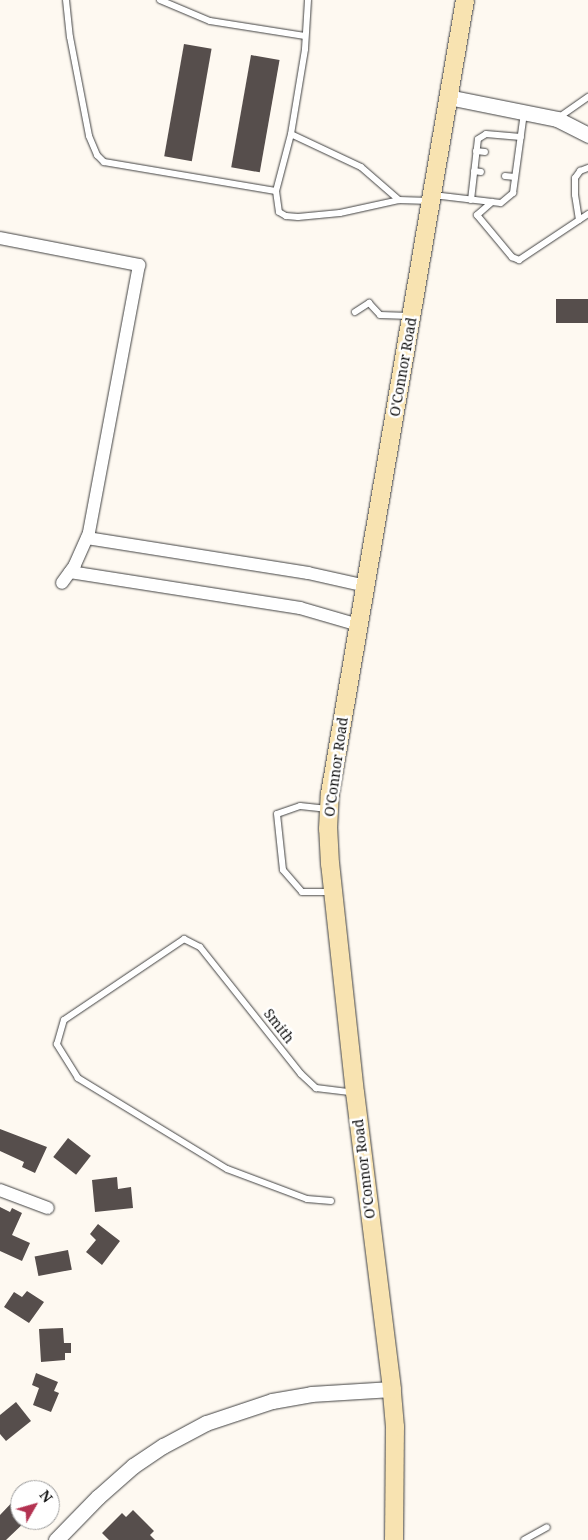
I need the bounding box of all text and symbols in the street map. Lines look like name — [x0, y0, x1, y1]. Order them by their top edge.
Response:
street label: O'Connor Road — [386, 316, 420, 418]
street label: O'Connor Road — [321, 716, 351, 818]
street label: Smith — [260, 1005, 298, 1047]
street label: O'Connor Road — [350, 1118, 378, 1220]
north arrow — [10, 1480, 60, 1530]
text: N — [36, 1486, 57, 1506]

